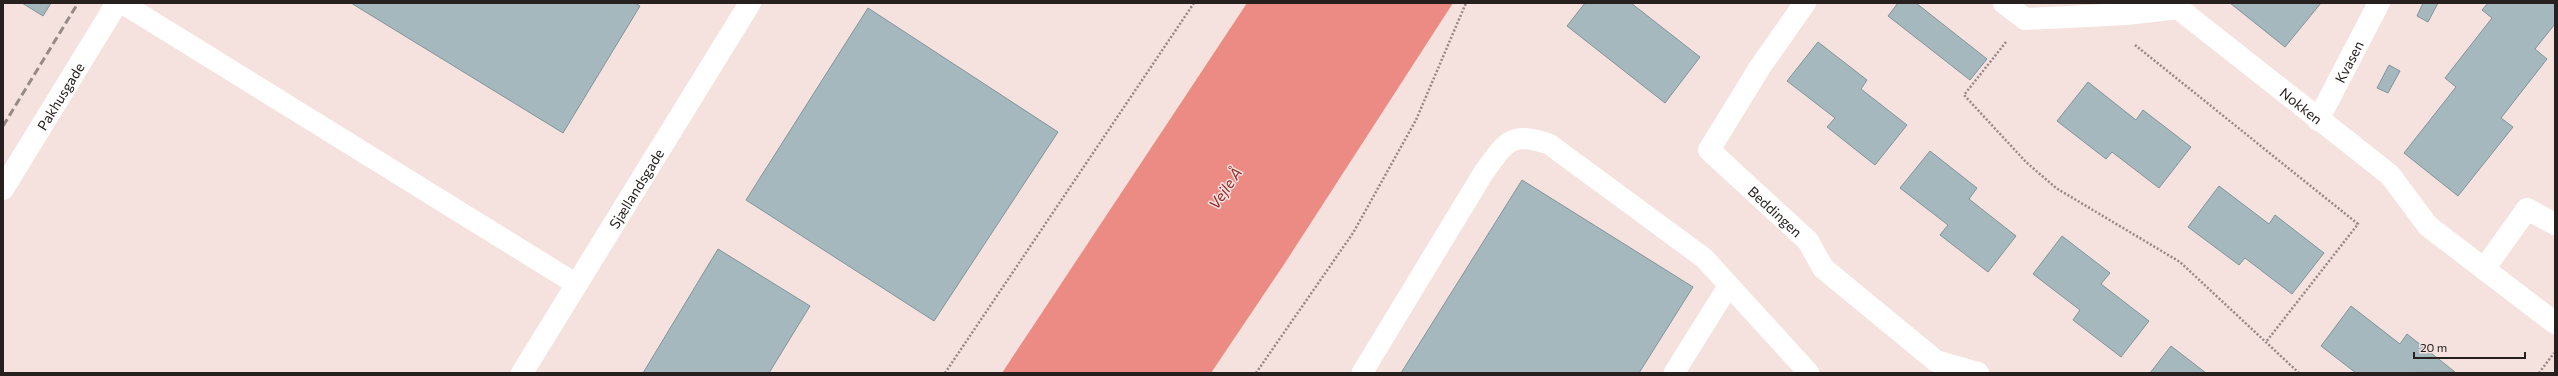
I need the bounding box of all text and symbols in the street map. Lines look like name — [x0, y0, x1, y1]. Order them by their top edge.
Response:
street label: Kvasen — [2331, 38, 2366, 85]
street label: Pakhusgade — [33, 59, 87, 133]
street label: Nokken — [2277, 83, 2326, 127]
street label: Sjællandsgade — [605, 145, 667, 231]
water label: Vejle Å — [1204, 163, 1245, 212]
street label: Beddingen — [1745, 182, 1806, 240]
scale bar — [2414, 334, 2525, 360]
text: 20 m — [2420, 340, 2447, 354]

